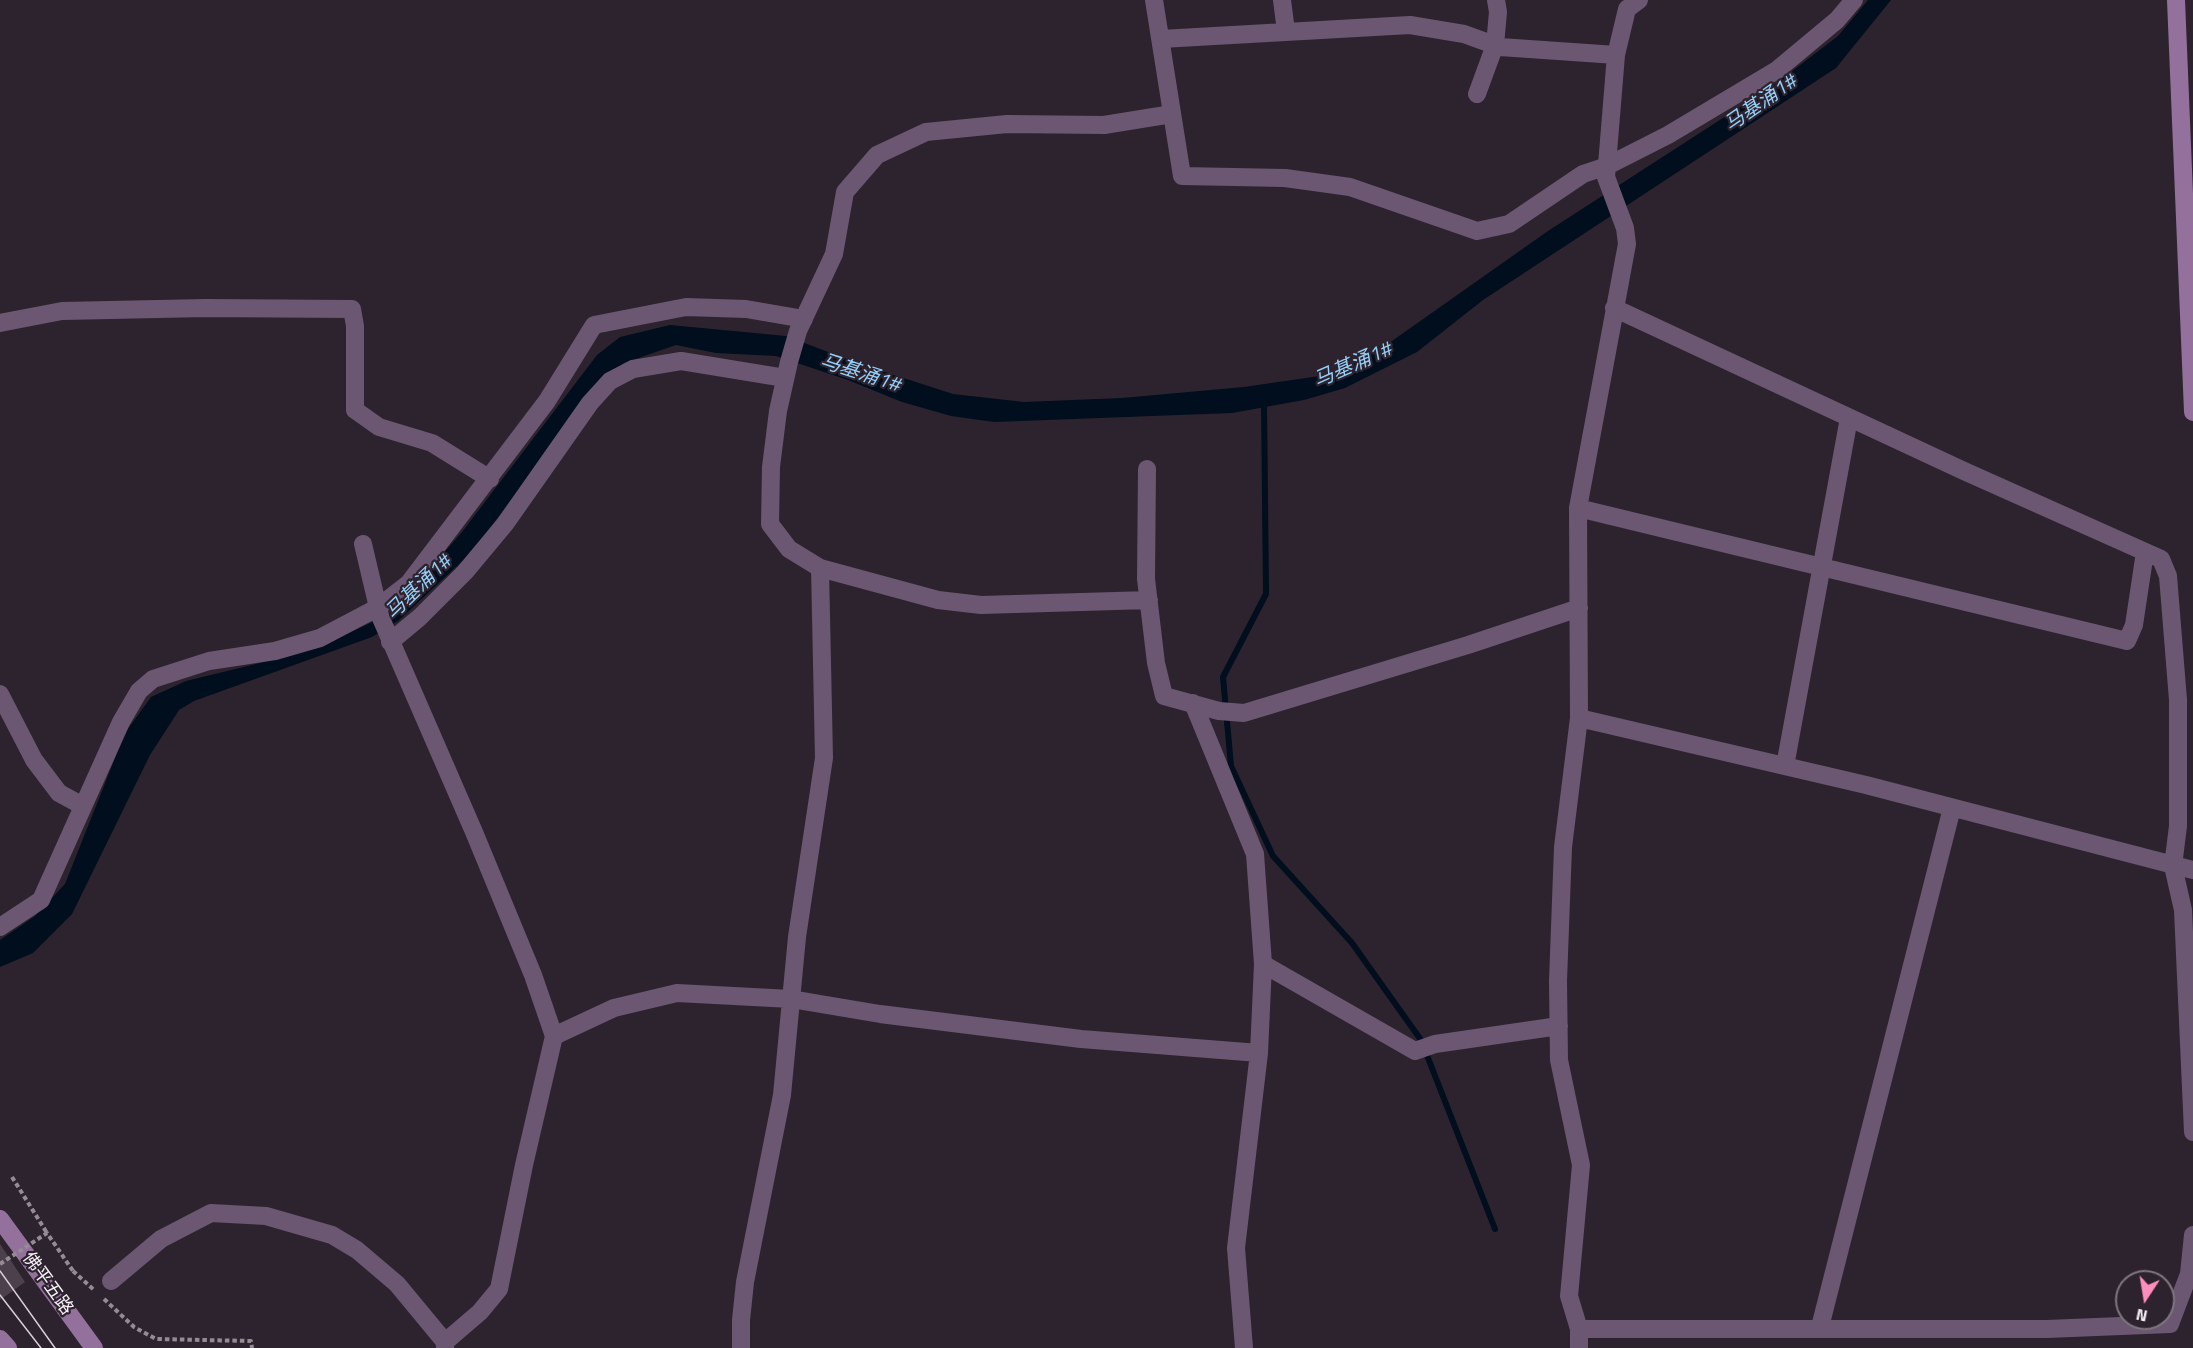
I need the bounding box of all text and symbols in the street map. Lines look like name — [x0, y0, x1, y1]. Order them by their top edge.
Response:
water label: 马基涌1# — [1720, 71, 1802, 137]
water label: 马基涌1# — [1310, 338, 1396, 394]
water label: 马基涌1# — [817, 350, 903, 398]
water label: 马基涌1# — [381, 551, 457, 625]
street label: 佛平五路 — [17, 1249, 77, 1319]
north arrow — [2115, 1270, 2175, 1330]
text: N — [2134, 1303, 2150, 1329]

